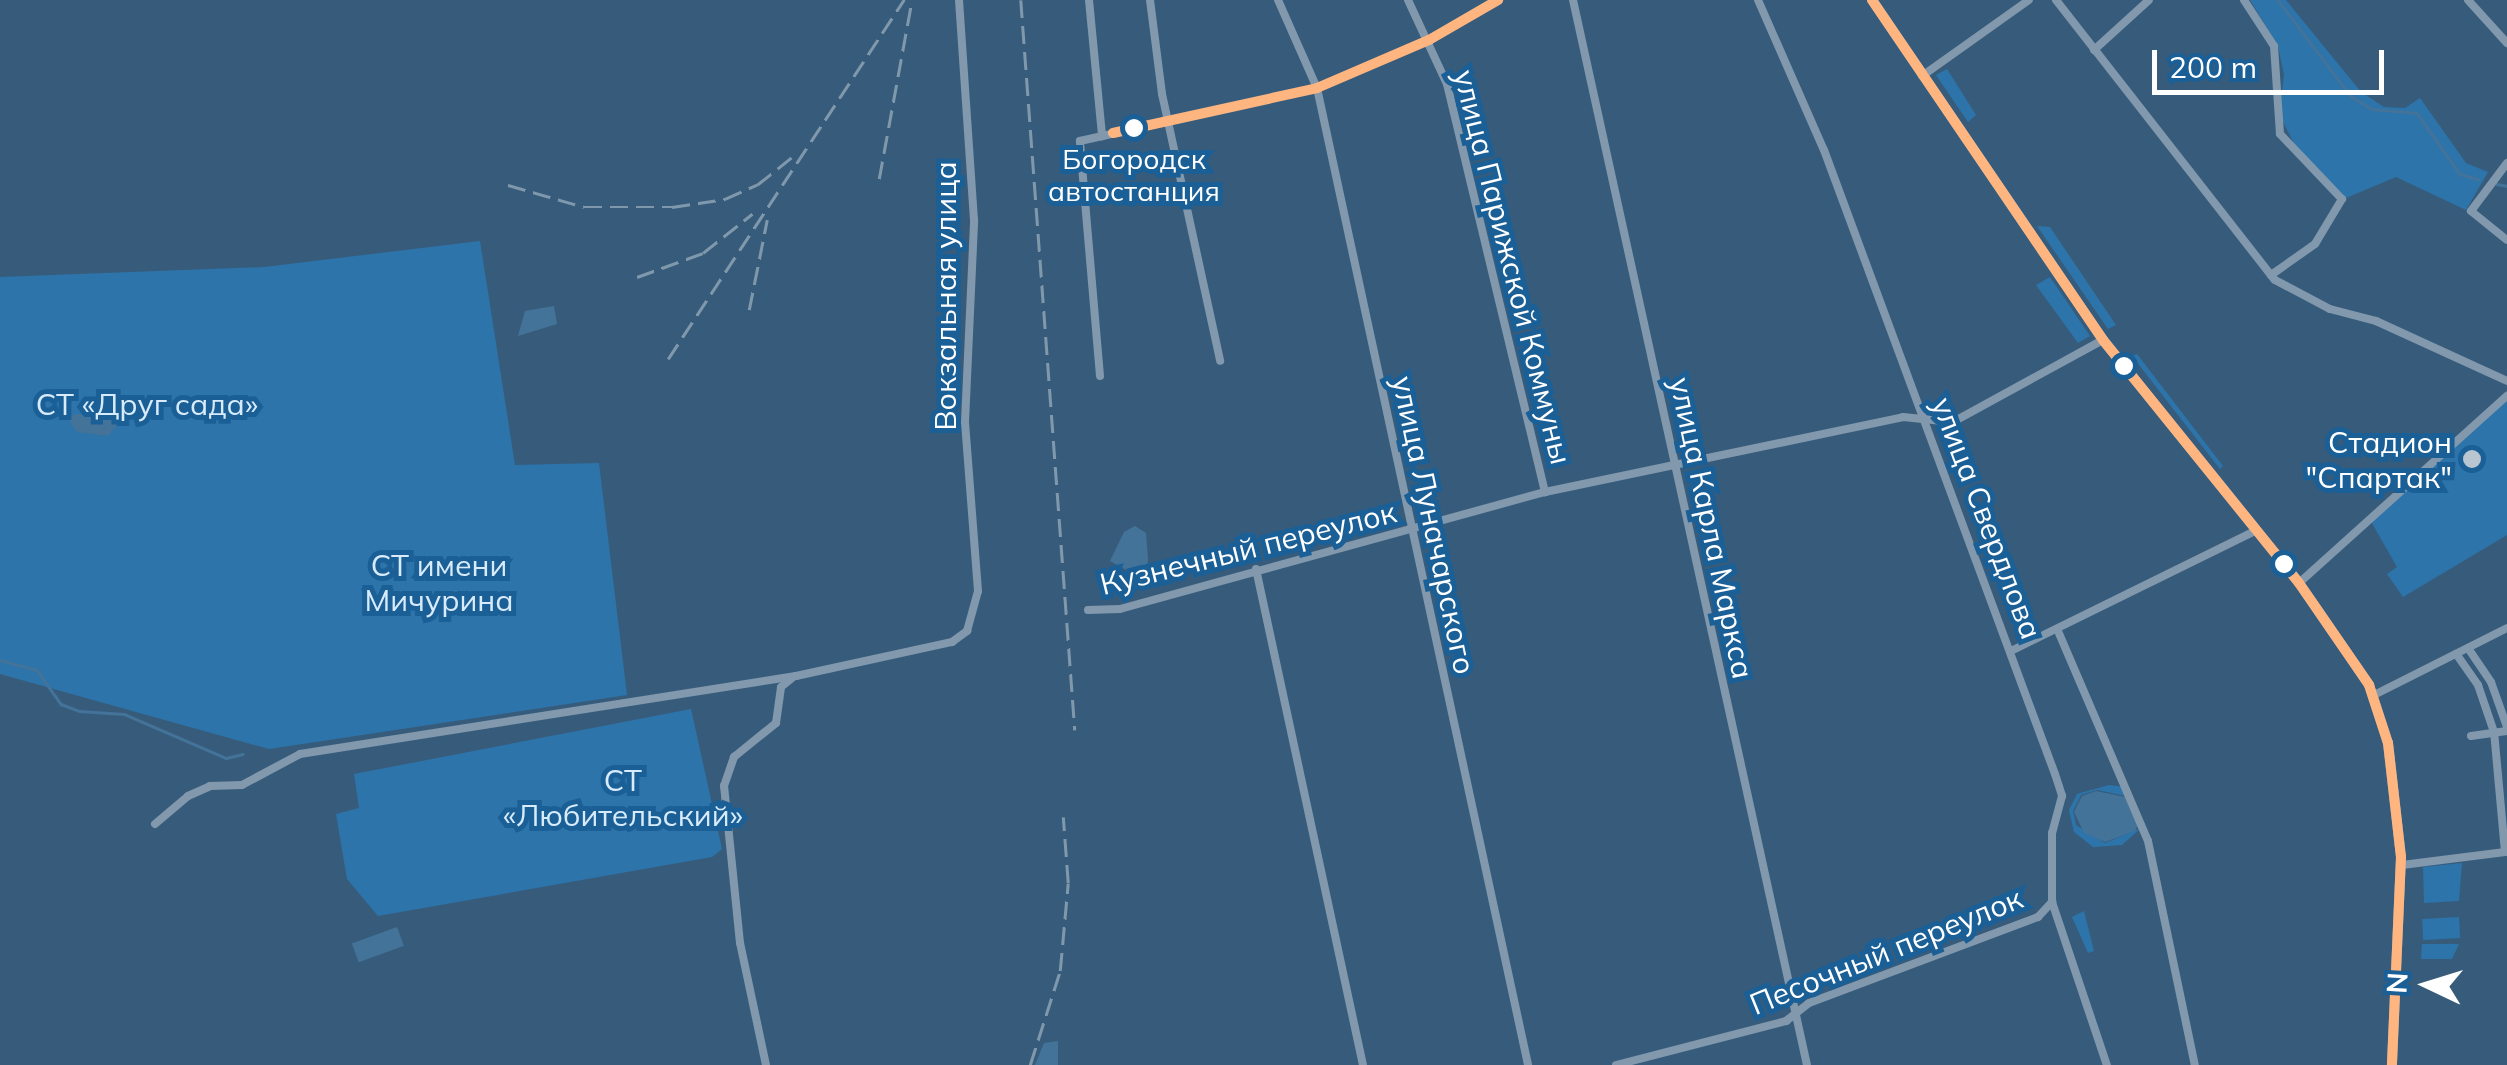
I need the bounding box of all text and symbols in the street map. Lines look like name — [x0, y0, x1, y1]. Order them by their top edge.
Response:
scale bar — [2157, 30, 2390, 92]
text: 200 m — [2169, 48, 2257, 86]
street label: улица Парижской Коммуны — [1447, 66, 1579, 468]
marker: Богородск автостанция — [1124, 118, 1144, 138]
place label: Богородск автостанция — [1048, 142, 1220, 208]
street label: Вокзальная улица — [927, 161, 963, 431]
unlabelled marker — [2114, 356, 2134, 376]
street label: улица Луначарского — [1385, 373, 1483, 677]
street label: улица Карла Маркса — [1662, 374, 1762, 682]
park label: СТ «Друг сада» — [36, 386, 258, 422]
street label: улица Свердлова — [1924, 392, 2050, 644]
place label: Стадион "Спартак" — [2305, 424, 2452, 494]
marker: Стадион "Спартак" — [2461, 448, 2483, 470]
street label: Кузнечный переулок — [1096, 494, 1400, 602]
park label: СТ имени Мичурина — [364, 547, 514, 618]
unlabelled marker — [2274, 554, 2294, 574]
park label: СТ «Любительский» — [503, 762, 743, 832]
street label: Песочный переулок — [1744, 880, 2028, 1022]
north arrow — [2377, 935, 2477, 1035]
text: N — [2378, 971, 2415, 995]

